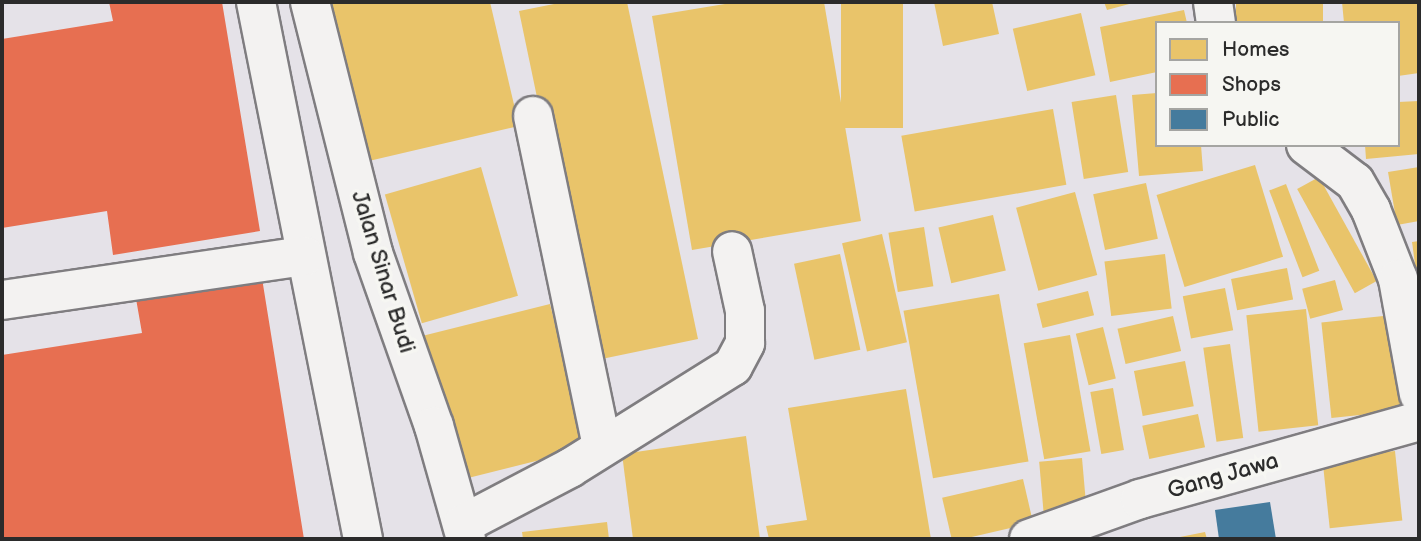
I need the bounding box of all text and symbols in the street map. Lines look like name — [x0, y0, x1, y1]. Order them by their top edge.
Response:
legend — [1155, 21, 1400, 147]
text: Homes — [1222, 37, 1290, 62]
text: Shops — [1222, 72, 1281, 97]
text: Public — [1222, 107, 1280, 132]
street label: Jalan Sinar Budi — [345, 187, 421, 357]
street label: Gang Jawa — [1164, 447, 1282, 505]

